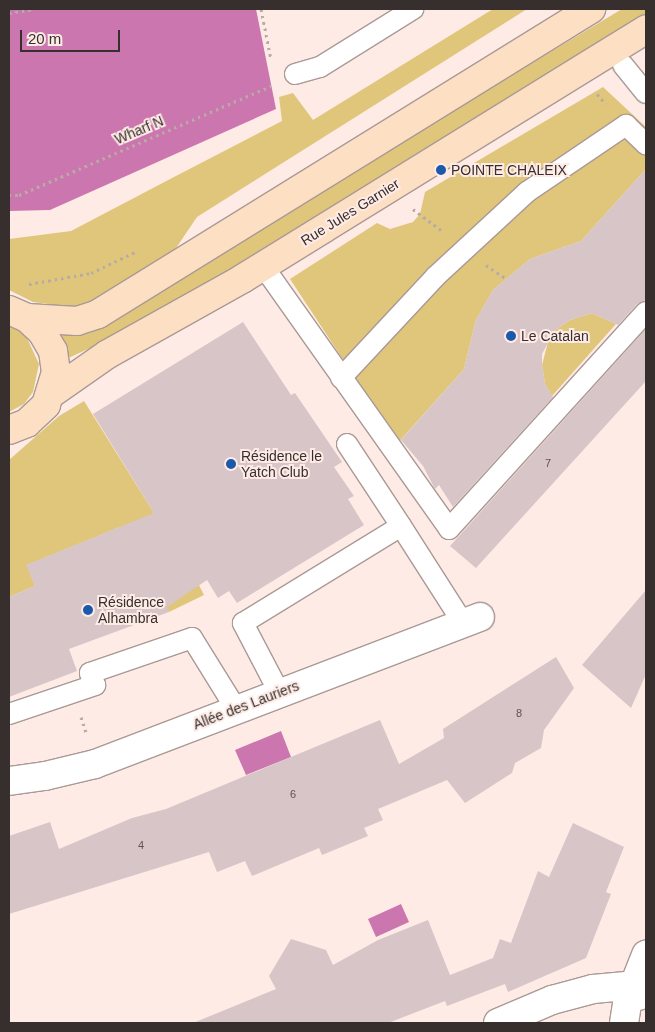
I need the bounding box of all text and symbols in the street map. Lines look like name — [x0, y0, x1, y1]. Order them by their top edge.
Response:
scale bar — [22, 20, 122, 52]
text: 20 m — [28, 30, 61, 47]
street label: Wharf N — [112, 112, 166, 148]
place label: POINTE CHALEIX — [451, 162, 567, 178]
marker: POINTE CHALEIX — [435, 164, 447, 176]
street label: Rue Jules Garnier — [298, 175, 402, 249]
place label: Le Catalan — [521, 328, 589, 344]
marker: Le Catalan — [505, 330, 517, 342]
place label: Résidence le Yatch Club — [241, 448, 322, 481]
house number: 7 — [545, 456, 551, 470]
marker: Résidence le Yatch Club — [225, 458, 237, 470]
place label: Résidence Alhambra — [98, 594, 164, 626]
marker: Résidence Alhambra — [82, 604, 94, 616]
street label: Allée des Lauriers — [191, 677, 301, 733]
house number: 8 — [516, 706, 522, 720]
house number: 6 — [290, 787, 296, 801]
house number: 4 — [138, 838, 144, 852]

